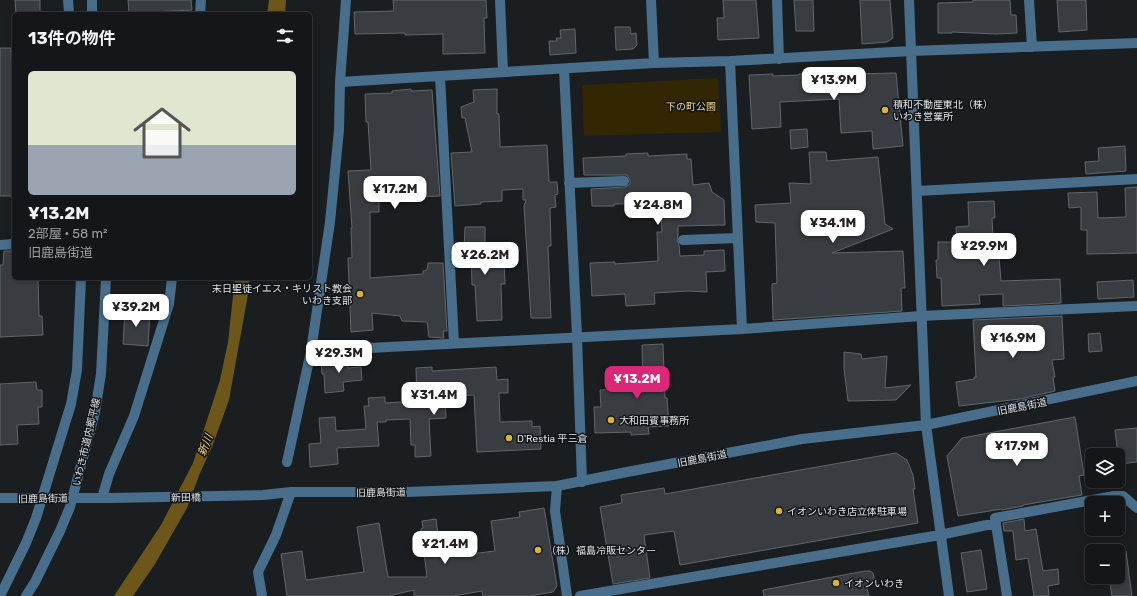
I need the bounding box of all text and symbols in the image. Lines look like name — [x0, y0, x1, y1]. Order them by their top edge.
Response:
icon: filters — [274, 25, 296, 47]
text: 13件の物件 — [28, 28, 116, 48]
pin: ¥13.9M — [801, 67, 867, 101]
text: ¥13.9M — [811, 72, 857, 87]
icon: home — [126, 97, 198, 169]
place label: 積和不動産東北（株） いわき営業所 — [893, 99, 993, 123]
park label: 下の町公園 — [666, 101, 716, 113]
marker: 積和不動産東北（株） いわき営業所 — [880, 105, 890, 115]
pin: ¥17.2M — [362, 176, 428, 210]
text: ¥17.2M — [372, 181, 418, 196]
pin: ¥24.8M — [625, 192, 691, 226]
text: ¥24.8M — [633, 197, 683, 212]
text: ¥13.2M — [28, 203, 89, 223]
pin: ¥34.1M — [800, 210, 866, 244]
text: ¥34.1M — [810, 215, 856, 230]
text: 2部屋 · 58 m² — [28, 226, 107, 241]
pin: ¥29.9M — [951, 233, 1017, 267]
text: ¥29.9M — [960, 238, 1008, 253]
pin: ¥26.2M — [452, 242, 518, 276]
text: 旧鹿島街道 — [28, 245, 93, 260]
text: ¥26.2M — [461, 247, 509, 262]
place label: 末日聖徒イエス・キリスト教会 いわき支部 — [212, 283, 352, 307]
marker: 末日聖徒イエス・キリスト教会 いわき支部 — [355, 289, 365, 299]
pin: ¥39.2M — [103, 294, 169, 328]
text: ¥39.2M — [112, 299, 160, 314]
pin: ¥16.9M — [980, 325, 1046, 359]
text: ¥16.9M — [990, 330, 1036, 345]
pin: ¥29.3M — [306, 340, 372, 374]
text: ¥29.3M — [315, 345, 363, 360]
pin: ¥13.2M — [604, 366, 670, 400]
text: ¥13.2M — [614, 371, 660, 386]
pin: ¥31.4M — [401, 382, 467, 416]
text: ¥31.4M — [410, 387, 458, 402]
street label: 旧鹿島街道 — [997, 396, 1048, 418]
street label: いわき市道内郷平線 — [71, 397, 103, 487]
marker: 大和田賓事務所 — [606, 415, 616, 425]
place label: 大和田賓事務所 — [619, 415, 689, 427]
water label: 新川 — [195, 432, 216, 458]
marker: D'Restia 平三倉 — [504, 433, 514, 443]
place label: D'Restia 平三倉 — [517, 433, 588, 445]
pin: ¥17.9M — [984, 433, 1050, 467]
text: ¥17.9M — [995, 438, 1039, 453]
street label: 旧鹿島街道 — [677, 448, 728, 470]
map controls — [1085, 448, 1125, 584]
button: layers — [1085, 448, 1125, 488]
street label: 旧鹿島街道 — [356, 487, 406, 499]
street label: 新田橋 — [171, 492, 201, 504]
street label: 旧鹿島街道 — [18, 493, 68, 505]
button: + — [1085, 496, 1125, 536]
marker: イオンいわき店立体駐車場 — [774, 506, 784, 516]
place label: イオンいわき店立体駐車場 — [787, 506, 907, 518]
pin: ¥21.4M — [412, 531, 478, 565]
text: ¥21.4M — [421, 536, 469, 551]
button: − — [1085, 544, 1125, 584]
marker: （株）福島冷販センター — [533, 545, 543, 555]
place label: （株）福島冷販センター — [546, 545, 656, 557]
marker: イオンいわき — [831, 578, 841, 588]
place label: イオンいわき — [844, 578, 904, 590]

